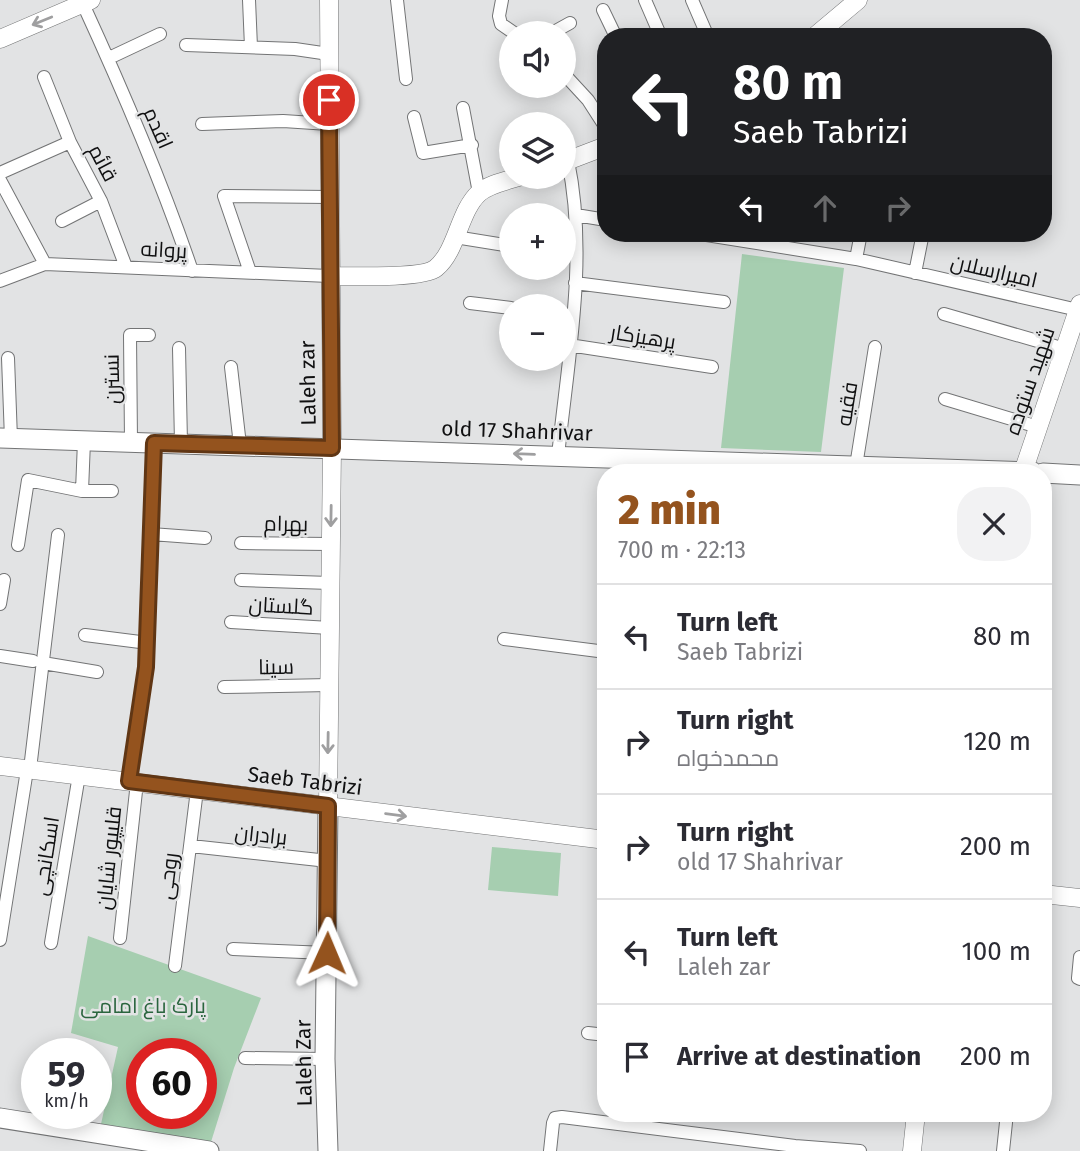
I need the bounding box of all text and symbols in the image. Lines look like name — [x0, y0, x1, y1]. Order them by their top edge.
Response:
one-way arrow — [31, 16, 53, 29]
map controls — [499, 21, 576, 371]
button: sound — [499, 21, 576, 98]
text: 80 m — [733, 53, 843, 112]
icon: left — [618, 56, 709, 147]
pin — [299, 70, 359, 130]
icon: arrive — [310, 81, 348, 119]
street label: اقدم — [137, 103, 179, 153]
button: layers — [499, 112, 576, 189]
text: Saeb Tabrizi — [733, 113, 909, 151]
street label: قائم — [82, 140, 123, 187]
icon: left — [733, 189, 771, 227]
icon: ahead — [806, 189, 844, 227]
icon: right — [879, 189, 917, 227]
button: + — [499, 203, 576, 280]
street label: پروانه — [140, 236, 188, 265]
street label: امیرارسلان — [948, 248, 1040, 294]
button: − — [499, 294, 576, 371]
street label: پرهیزکار — [607, 319, 678, 356]
street label: شهید ستوده — [999, 324, 1061, 438]
street label: Laleh zar — [294, 340, 322, 426]
street label: نسترن — [99, 354, 125, 404]
street label: فقیه — [831, 380, 863, 428]
street label: old 17 Shahrivar — [441, 415, 593, 447]
one-way arrow — [513, 448, 536, 461]
text: 2 min — [618, 485, 721, 535]
button: close — [957, 487, 1031, 561]
one-way arrow — [324, 504, 338, 527]
street label: بهرام — [263, 511, 309, 538]
text: 700 m · 22:13 — [618, 536, 746, 564]
street label: گلستان — [248, 591, 314, 621]
text: Turn left — [677, 607, 778, 638]
icon: left — [618, 618, 656, 656]
text: 80 m — [973, 621, 1031, 652]
text: Saeb Tabrizi — [677, 638, 803, 666]
street label: سینا — [258, 654, 294, 680]
text: Turn right — [677, 705, 794, 736]
icon: right — [618, 723, 656, 761]
text: 120 m — [963, 726, 1031, 757]
one-way arrow — [322, 732, 335, 755]
text: محمدخواه — [677, 744, 779, 772]
street label: Saeb Tabrizi — [246, 761, 364, 801]
street label: قلیپور شایان — [91, 805, 127, 911]
one-way arrow — [384, 808, 406, 821]
street label: اسکانچی — [27, 815, 66, 898]
text: Turn right — [677, 817, 794, 848]
street label: برادران — [233, 819, 289, 851]
icon: right — [618, 828, 656, 866]
text: 200 m — [960, 831, 1031, 862]
text: old 17 Shahrivar — [677, 848, 843, 876]
street label: روحی — [152, 851, 184, 901]
position arrow — [290, 916, 364, 990]
text: Turn left — [677, 922, 778, 953]
icon: left — [618, 933, 656, 971]
text: 100 m — [962, 936, 1031, 967]
text: Laleh zar — [677, 953, 770, 981]
park label: پارک باغ امامی — [80, 993, 206, 1020]
street label: Laleh Zar — [290, 1019, 318, 1107]
speed limit sign: 60 — [126, 1038, 217, 1129]
icon: arrive — [618, 1038, 656, 1076]
text: Arrive at destination — [677, 1041, 921, 1072]
text: 200 m — [960, 1041, 1031, 1072]
text: 59 — [48, 1053, 85, 1095]
text: km/h — [44, 1090, 89, 1112]

